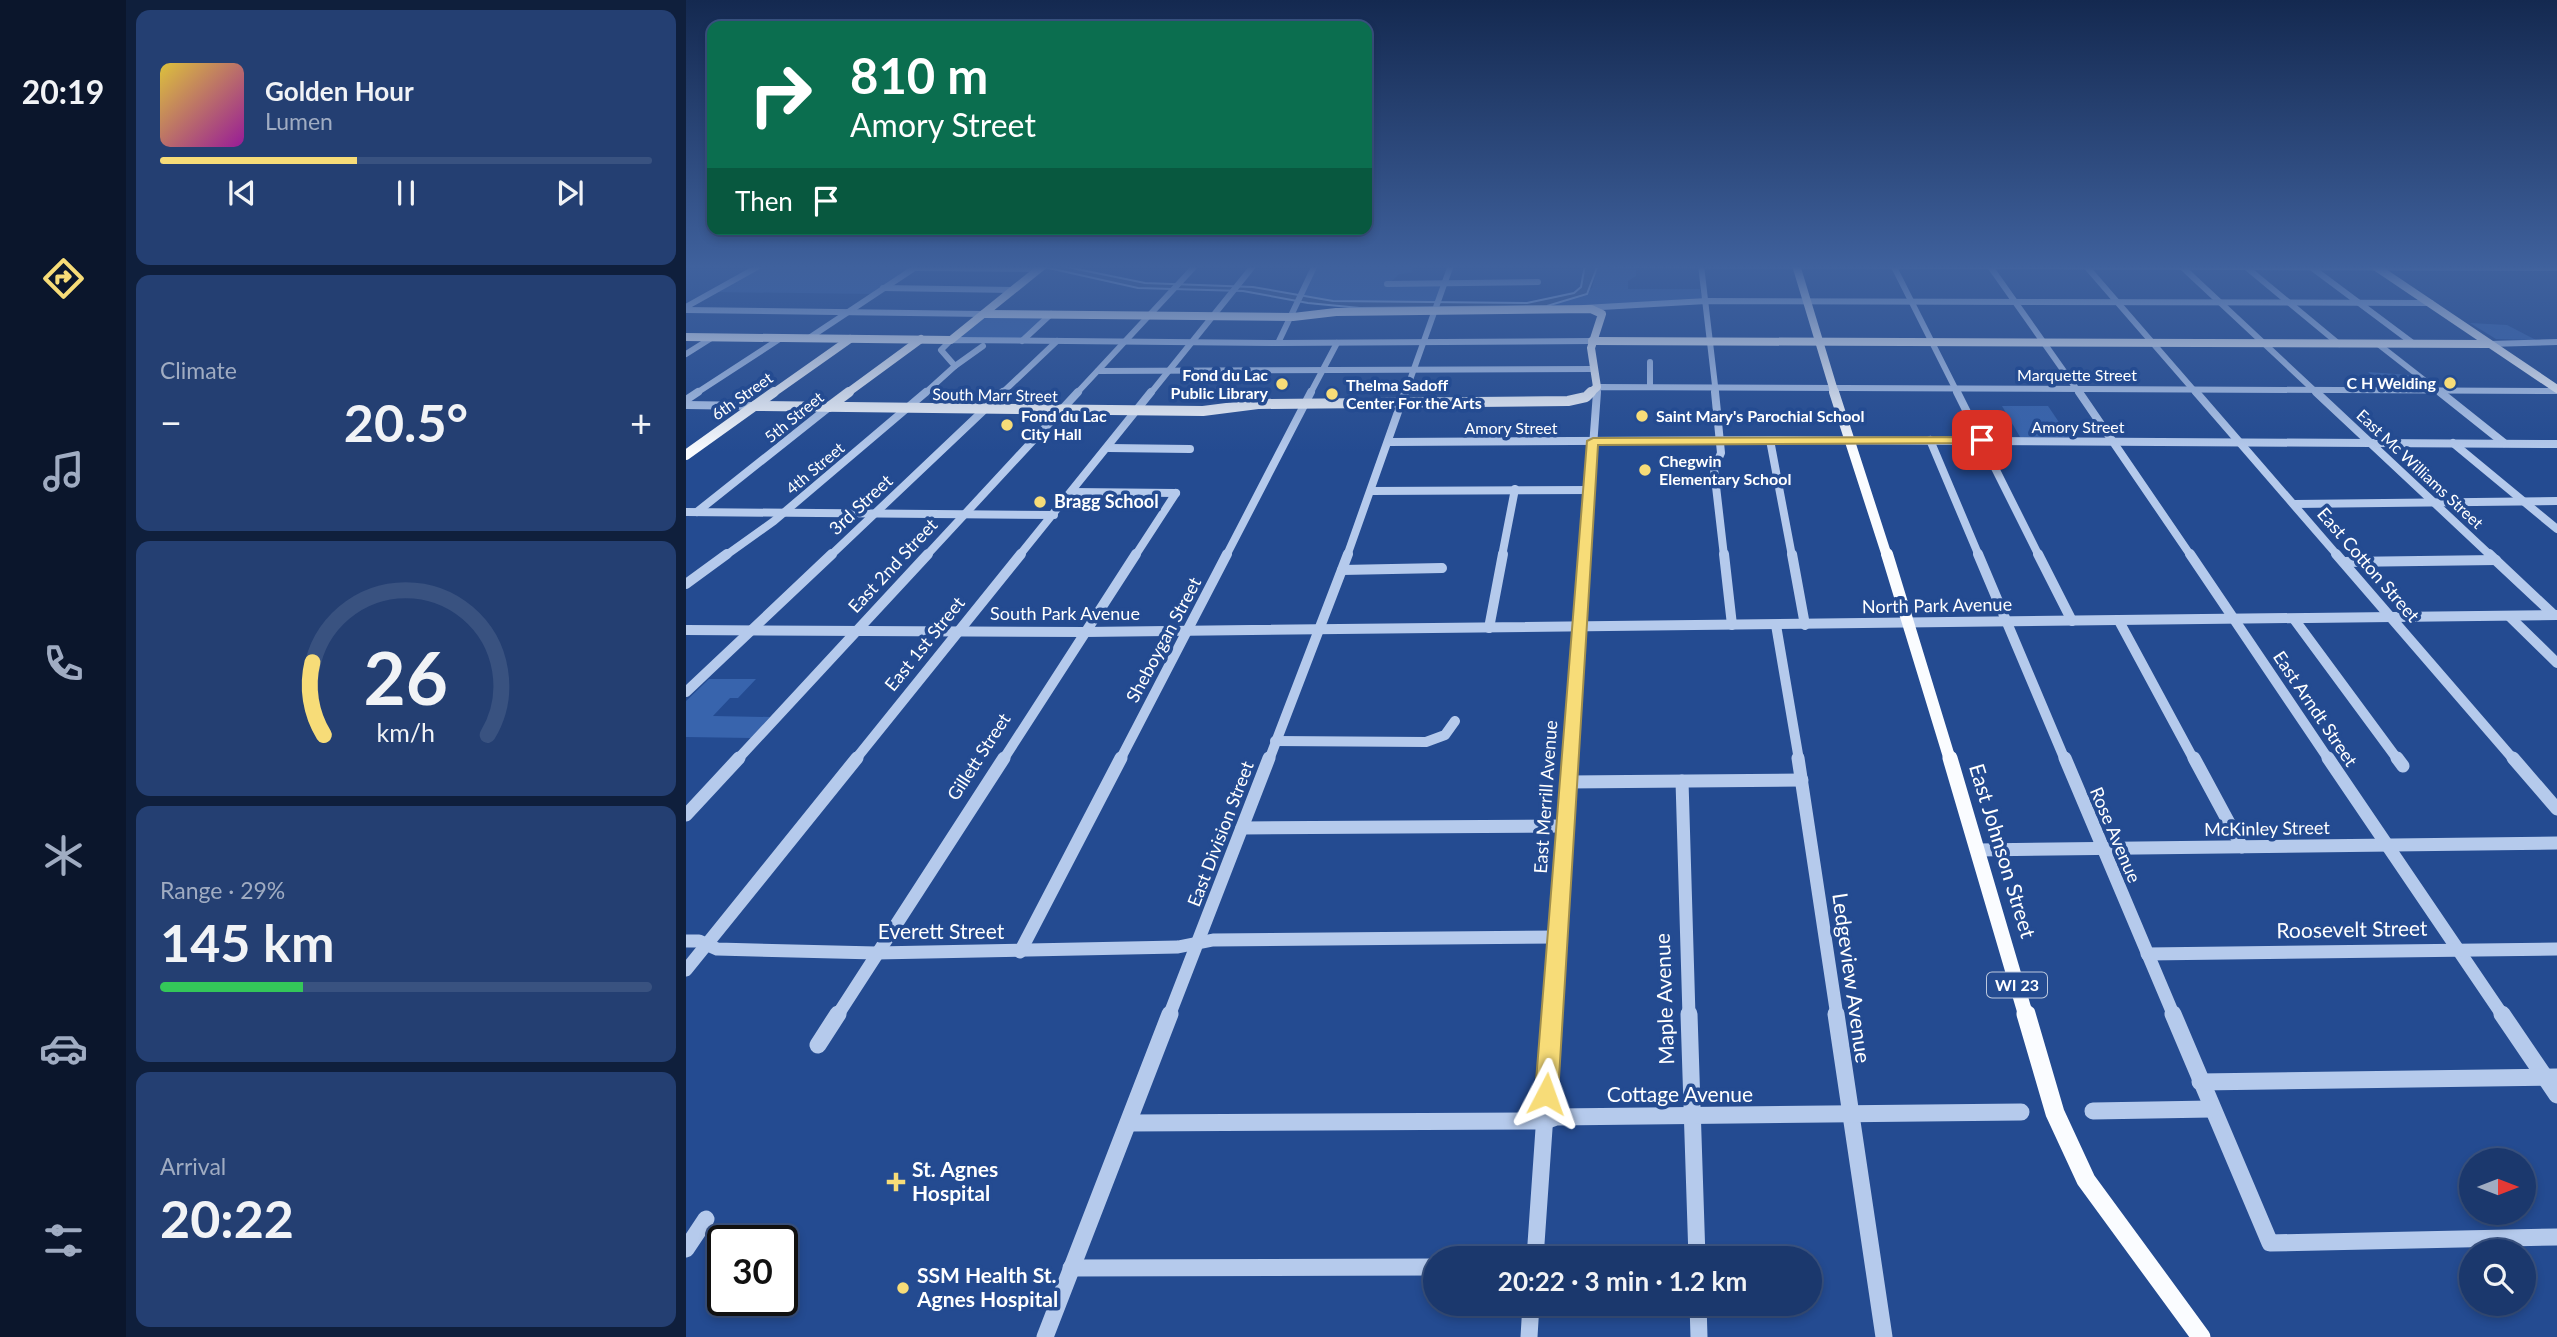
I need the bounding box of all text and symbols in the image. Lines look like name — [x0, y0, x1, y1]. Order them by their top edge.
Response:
text: 810 m — [850, 46, 988, 104]
icon: right — [735, 49, 826, 140]
text: 20:19 — [22, 72, 104, 111]
text: Golden Hour — [265, 75, 414, 107]
text: Amory Street — [850, 105, 1036, 144]
text: Lumen — [265, 107, 333, 135]
icon: previous — [223, 174, 261, 212]
icon: pause — [387, 174, 425, 212]
icon: next — [551, 174, 589, 212]
icon: arrive — [807, 182, 845, 220]
text: Then — [735, 185, 793, 217]
icon: directions — [39, 254, 88, 303]
text: Climate — [160, 356, 237, 384]
place label: Fond du Lac Public Library — [1171, 365, 1269, 402]
street label: Marquette Street — [2017, 365, 2137, 384]
street label: 6th Street — [708, 368, 776, 423]
place label: C H Welding — [2346, 373, 2437, 392]
place label: Thelma Sadoff Center For the Arts — [1346, 375, 1482, 412]
marker: C H Welding — [2442, 375, 2458, 391]
marker: Fond du Lac Public Library — [1274, 376, 1290, 392]
street label: South Marr Street — [932, 384, 1058, 405]
marker: Thelma Sadoff Center For the Arts — [1324, 386, 1340, 402]
street label: 5th Street — [760, 387, 827, 446]
text: 20.5° — [344, 391, 468, 453]
text: − — [160, 399, 182, 445]
text: + — [630, 399, 652, 445]
street label: East Mc Williams Street — [2353, 405, 2488, 532]
place label: Fond du Lac City Hall — [1021, 406, 1107, 443]
place label: Saint Mary's Parochial School — [1656, 406, 1865, 425]
marker: Saint Mary's Parochial School — [1634, 408, 1650, 424]
pin — [1952, 410, 2012, 470]
marker: Fond du Lac City Hall — [999, 417, 1015, 433]
street label: Amory Street — [2032, 417, 2125, 436]
street label: Amory Street — [1465, 418, 1558, 437]
icon: arrive — [1963, 421, 2001, 459]
street label: 4th Street — [782, 438, 848, 497]
icon: music — [39, 447, 88, 496]
place label: Chegwin Elementary School — [1659, 451, 1791, 488]
marker: Chegwin Elementary School — [1637, 462, 1653, 478]
street label: 3rd Street — [824, 469, 897, 539]
place label: Bragg School — [1054, 490, 1159, 512]
marker: Bragg School — [1032, 494, 1048, 510]
street label: East Cotton Street — [2313, 503, 2425, 626]
street label: East 2nd Street — [843, 513, 942, 617]
street label: Sheboygan Street — [1121, 573, 1206, 706]
street label: East 1st Street — [880, 591, 969, 695]
street label: North Park Avenue — [1862, 593, 2012, 617]
street label: South Park Avenue — [990, 602, 1140, 624]
text: 26 — [364, 633, 448, 721]
icon: phone — [39, 639, 88, 688]
street label: East Arndt Street — [2269, 646, 2363, 771]
street label: Gillett Street — [942, 708, 1015, 804]
text: km/h — [377, 716, 435, 746]
street label: East Merrill Avenue — [1529, 720, 1561, 874]
street label: East Division Street — [1182, 757, 1258, 909]
street label: East Johnson Street — [1965, 760, 2042, 941]
street label: Rose Avenue — [2086, 783, 2146, 886]
street label: McKinley Street — [2204, 816, 2331, 840]
icon: climate — [39, 831, 88, 880]
text: Range · 29% — [160, 876, 285, 904]
street label: Ledgeview Avenue — [1828, 891, 1877, 1064]
text: 145 km — [160, 911, 334, 973]
street label: Roosevelt Street — [2276, 915, 2428, 942]
street label: Everett Street — [878, 918, 1005, 943]
street label: Maple Avenue — [1649, 933, 1678, 1065]
road number: WI 23 — [1987, 973, 2047, 998]
icon: car — [39, 1024, 88, 1073]
position arrow — [1509, 1057, 1583, 1131]
street label: Cottage Avenue — [1607, 1081, 1753, 1106]
north arrow — [2459, 1148, 2536, 1225]
map controls — [2459, 1148, 2536, 1316]
text: Arrival — [160, 1152, 226, 1180]
place label: St. Agnes Hospital — [912, 1156, 998, 1205]
marker: St. Agnes Hospital — [886, 1172, 906, 1192]
text: 20:22 — [160, 1187, 294, 1249]
icon: filters — [39, 1216, 88, 1265]
speed limit sign: 30 — [707, 1225, 798, 1316]
button: search — [2459, 1239, 2536, 1316]
place label: SSM Health St. Agnes Hospital — [916, 1262, 1058, 1311]
text: 20:22 · 3 min · 1.2 km — [1498, 1265, 1747, 1297]
marker: SSM Health St. Agnes Hospital — [895, 1280, 911, 1296]

